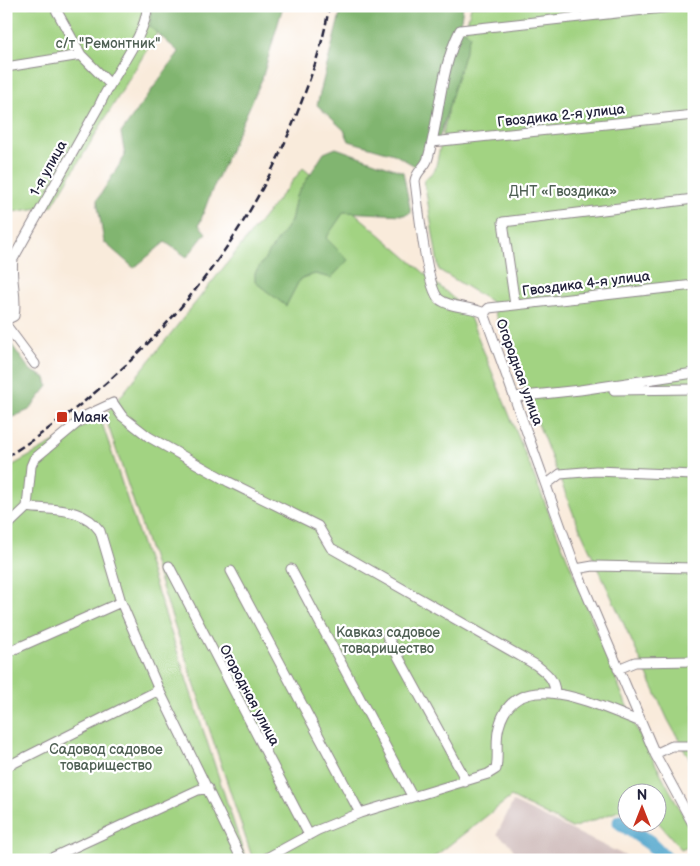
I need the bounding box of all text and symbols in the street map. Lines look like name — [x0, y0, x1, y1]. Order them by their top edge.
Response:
park label: с/т "Ремонтник" — [56, 35, 160, 52]
street label: Гвоздика 2-я улица — [496, 100, 626, 131]
street label: 1-я улица — [26, 137, 71, 199]
park label: ДНТ «Гвоздика» — [509, 183, 617, 200]
street label: Гвоздика 4-я улица — [521, 267, 652, 300]
street label: Огородная улица — [492, 316, 547, 429]
place label: Маяк — [73, 409, 109, 426]
marker: Маяк — [55, 410, 69, 424]
park label: Кавказ садовое товарищество — [336, 624, 440, 657]
street label: Огородная улица — [216, 642, 284, 749]
park label: Садовод садовое товарищество — [49, 741, 163, 774]
north arrow — [618, 784, 668, 834]
text: N — [637, 787, 647, 804]

